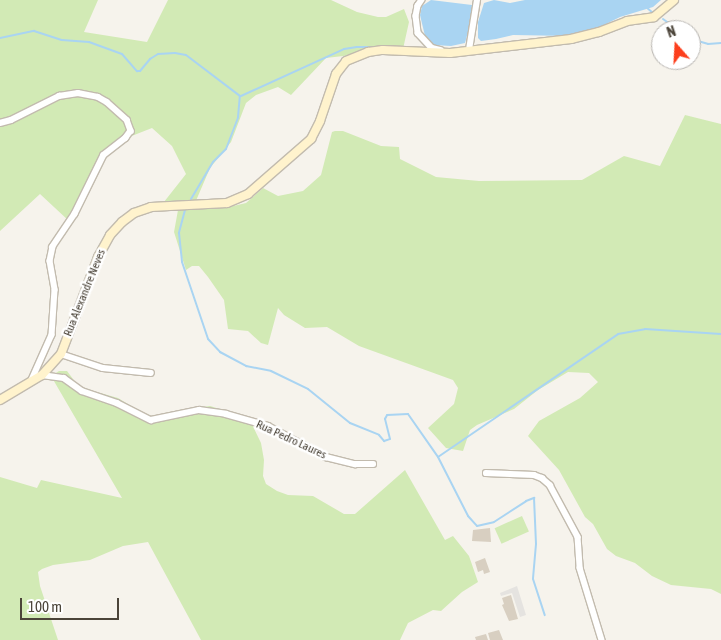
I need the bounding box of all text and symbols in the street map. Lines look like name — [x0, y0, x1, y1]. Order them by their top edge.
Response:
north arrow — [651, 20, 701, 70]
text: N — [665, 23, 678, 41]
street label: Rua Alexandre Neves — [61, 247, 109, 339]
street label: Rua Pedro Laures — [254, 417, 328, 463]
scale bar — [22, 588, 121, 620]
text: 100 m — [28, 598, 62, 615]

